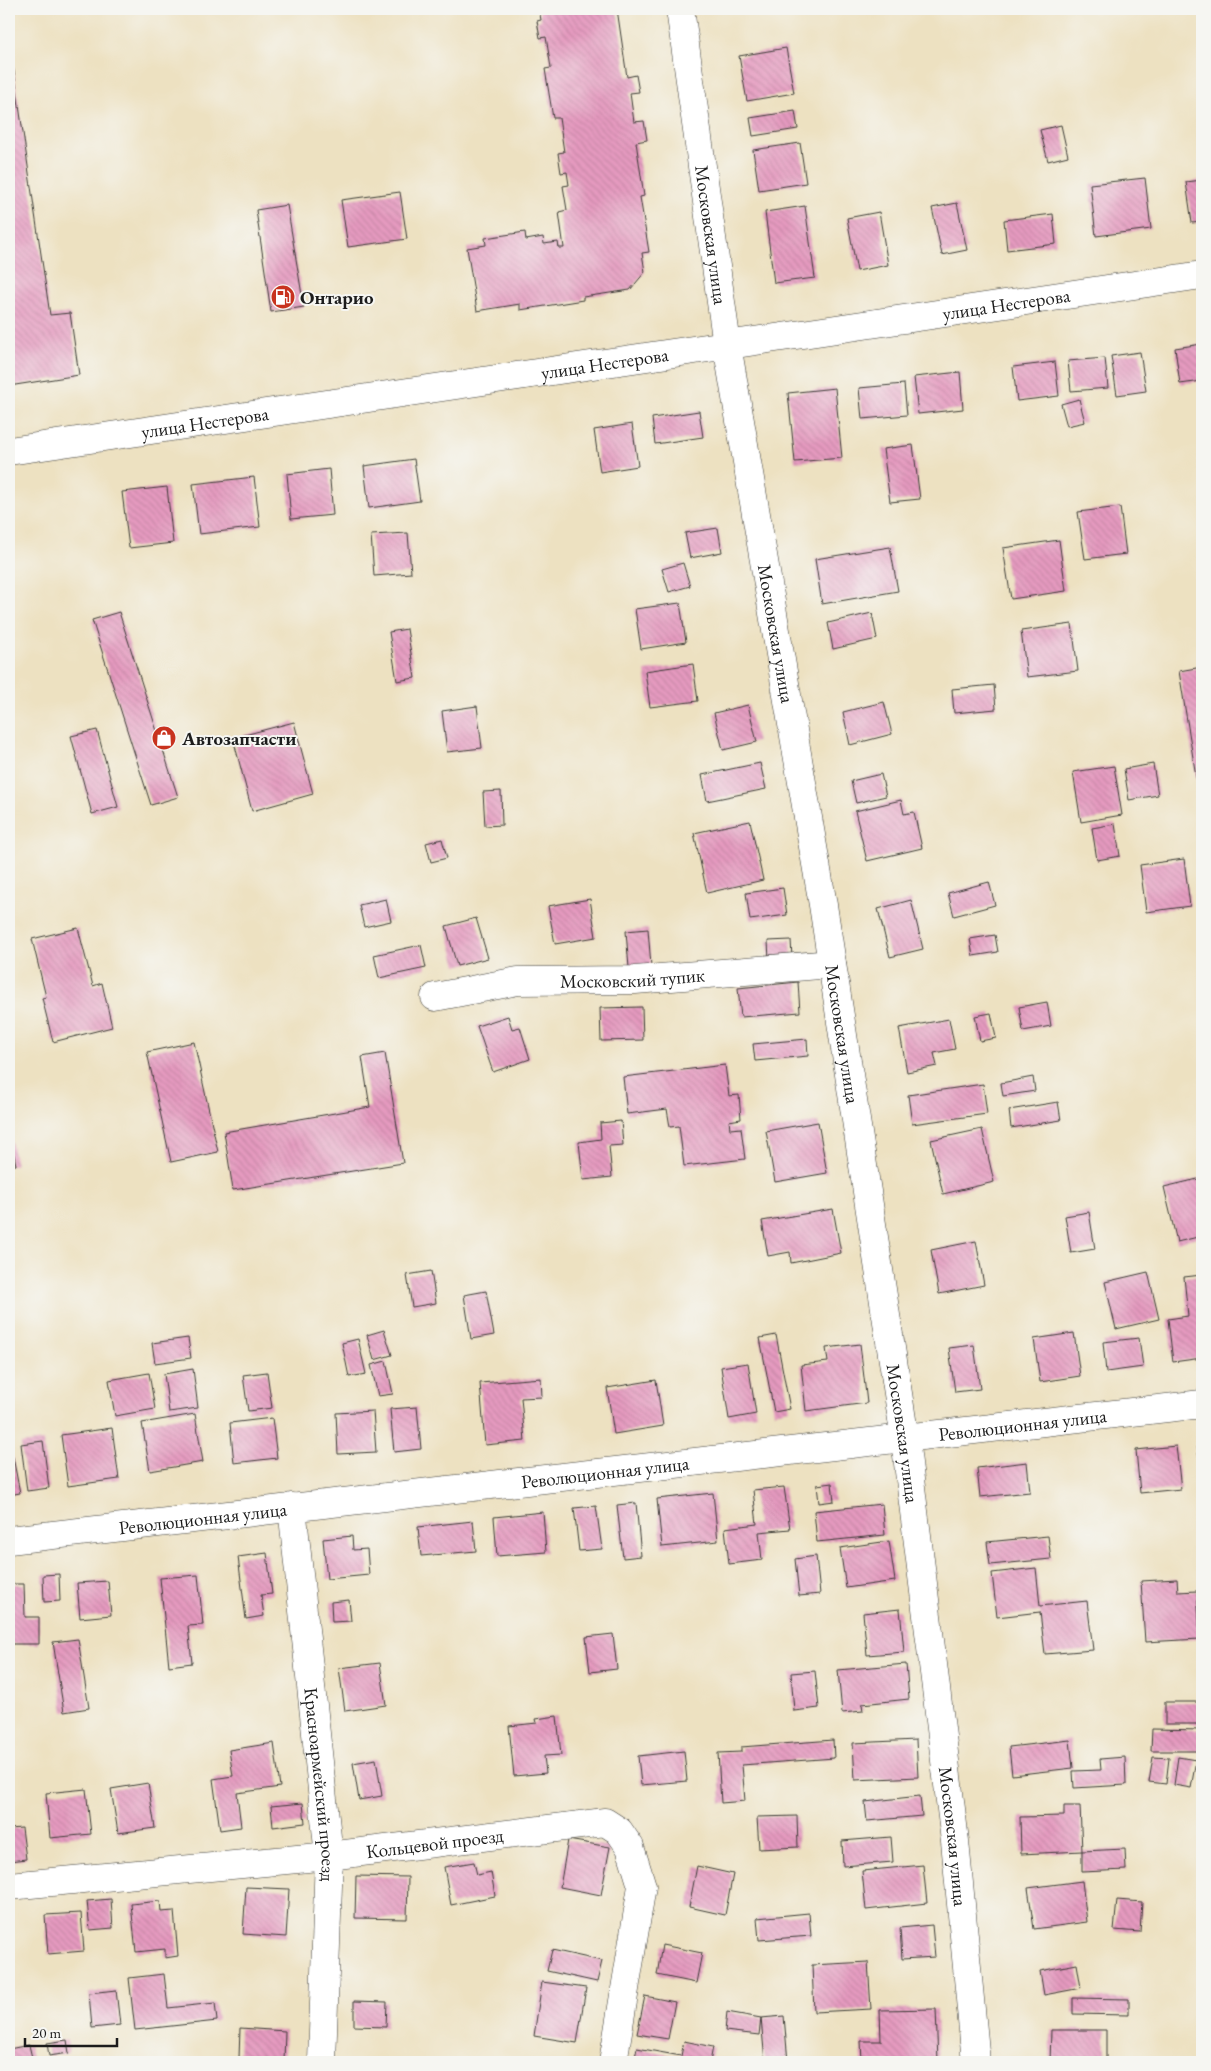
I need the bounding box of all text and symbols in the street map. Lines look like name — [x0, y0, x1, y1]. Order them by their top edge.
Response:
street label: Московская улица — [689, 164, 733, 307]
street label: улица Нестерова — [941, 283, 1072, 326]
fuel station icon: Онтарио — [270, 284, 296, 310]
place label: Онтарио — [300, 285, 374, 310]
street label: улица Нестерова — [539, 342, 671, 385]
street label: улица Нестерова — [139, 401, 271, 444]
street label: Московская улица — [752, 562, 800, 705]
shop icon: Автозапчасти — [151, 725, 177, 751]
place label: Автозапчасти — [181, 726, 296, 751]
street label: Московский тупик — [560, 962, 706, 994]
street label: Московская улица — [819, 963, 865, 1106]
street label: Московская улица — [881, 1362, 925, 1505]
street label: Революционная улица — [937, 1403, 1108, 1447]
street label: Революционная улица — [520, 1451, 691, 1495]
street label: Революционная улица — [117, 1496, 289, 1540]
street label: Красноармейский проезд — [298, 1686, 341, 1882]
street label: Московская улица — [933, 1765, 973, 1908]
street label: Кольцевой проезд — [365, 1823, 505, 1864]
scale bar — [25, 2016, 118, 2048]
text: 20 m — [32, 2023, 61, 2042]

